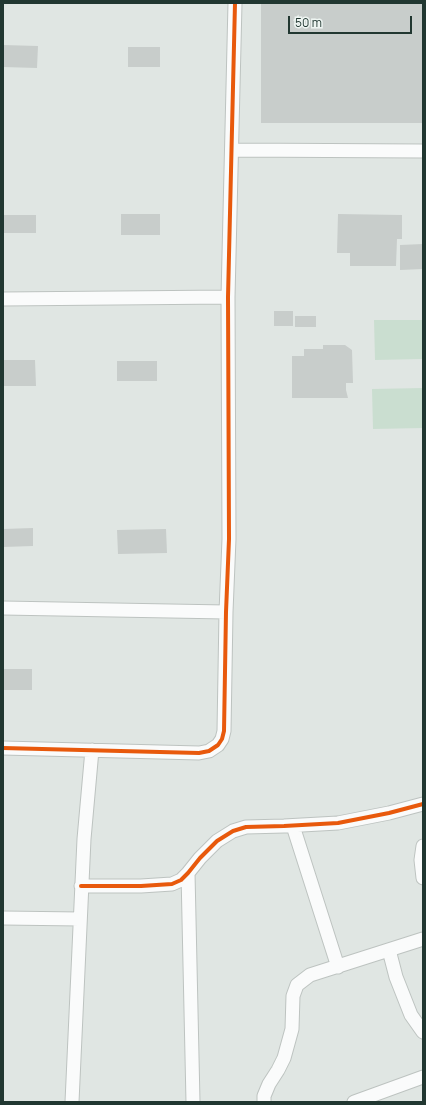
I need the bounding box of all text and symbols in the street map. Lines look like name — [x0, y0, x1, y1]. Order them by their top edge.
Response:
scale bar — [290, 8, 414, 34]
text: 50 m — [295, 14, 322, 31]

